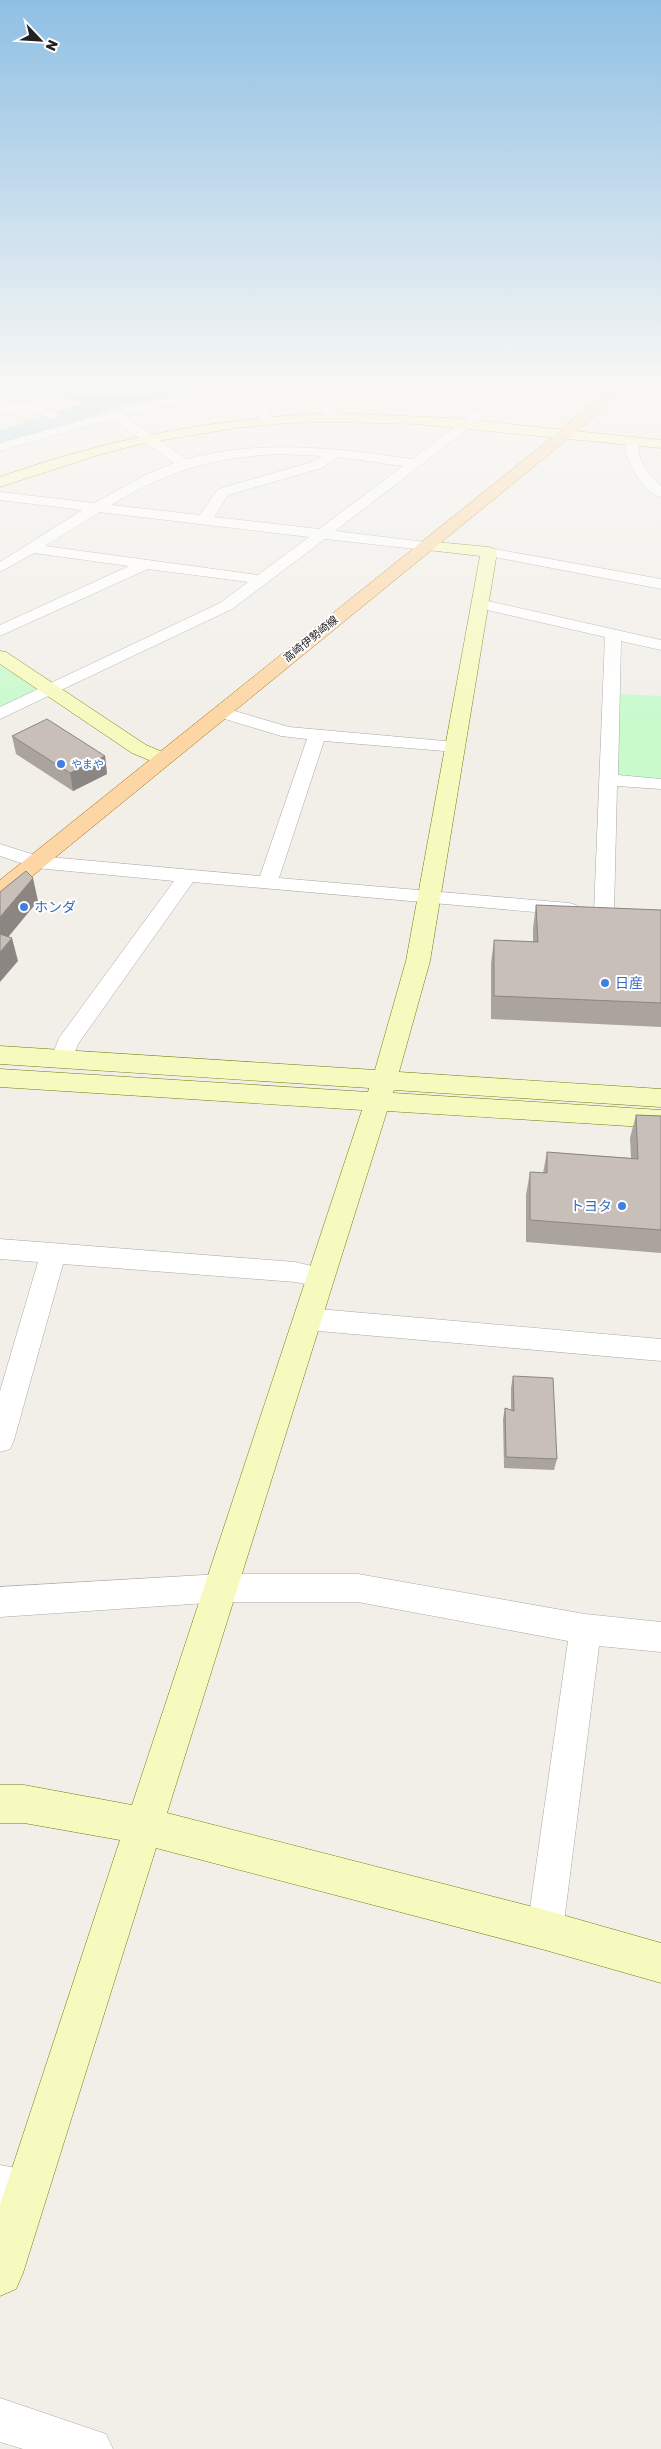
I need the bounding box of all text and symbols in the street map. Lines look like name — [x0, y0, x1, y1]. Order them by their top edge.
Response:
north arrow — [15, 15, 65, 65]
text: N — [41, 37, 61, 53]
street label: 高崎伊勢崎線 — [281, 613, 341, 665]
marker: やまや — [55, 758, 67, 770]
place label: やまや — [71, 758, 104, 771]
place label: ホンダ — [34, 899, 76, 916]
marker: ホンダ — [18, 901, 30, 913]
place label: 日産 — [615, 975, 643, 992]
marker: 日産 — [599, 977, 611, 989]
place label: トヨタ — [570, 1198, 612, 1215]
marker: トヨタ — [616, 1200, 628, 1212]

